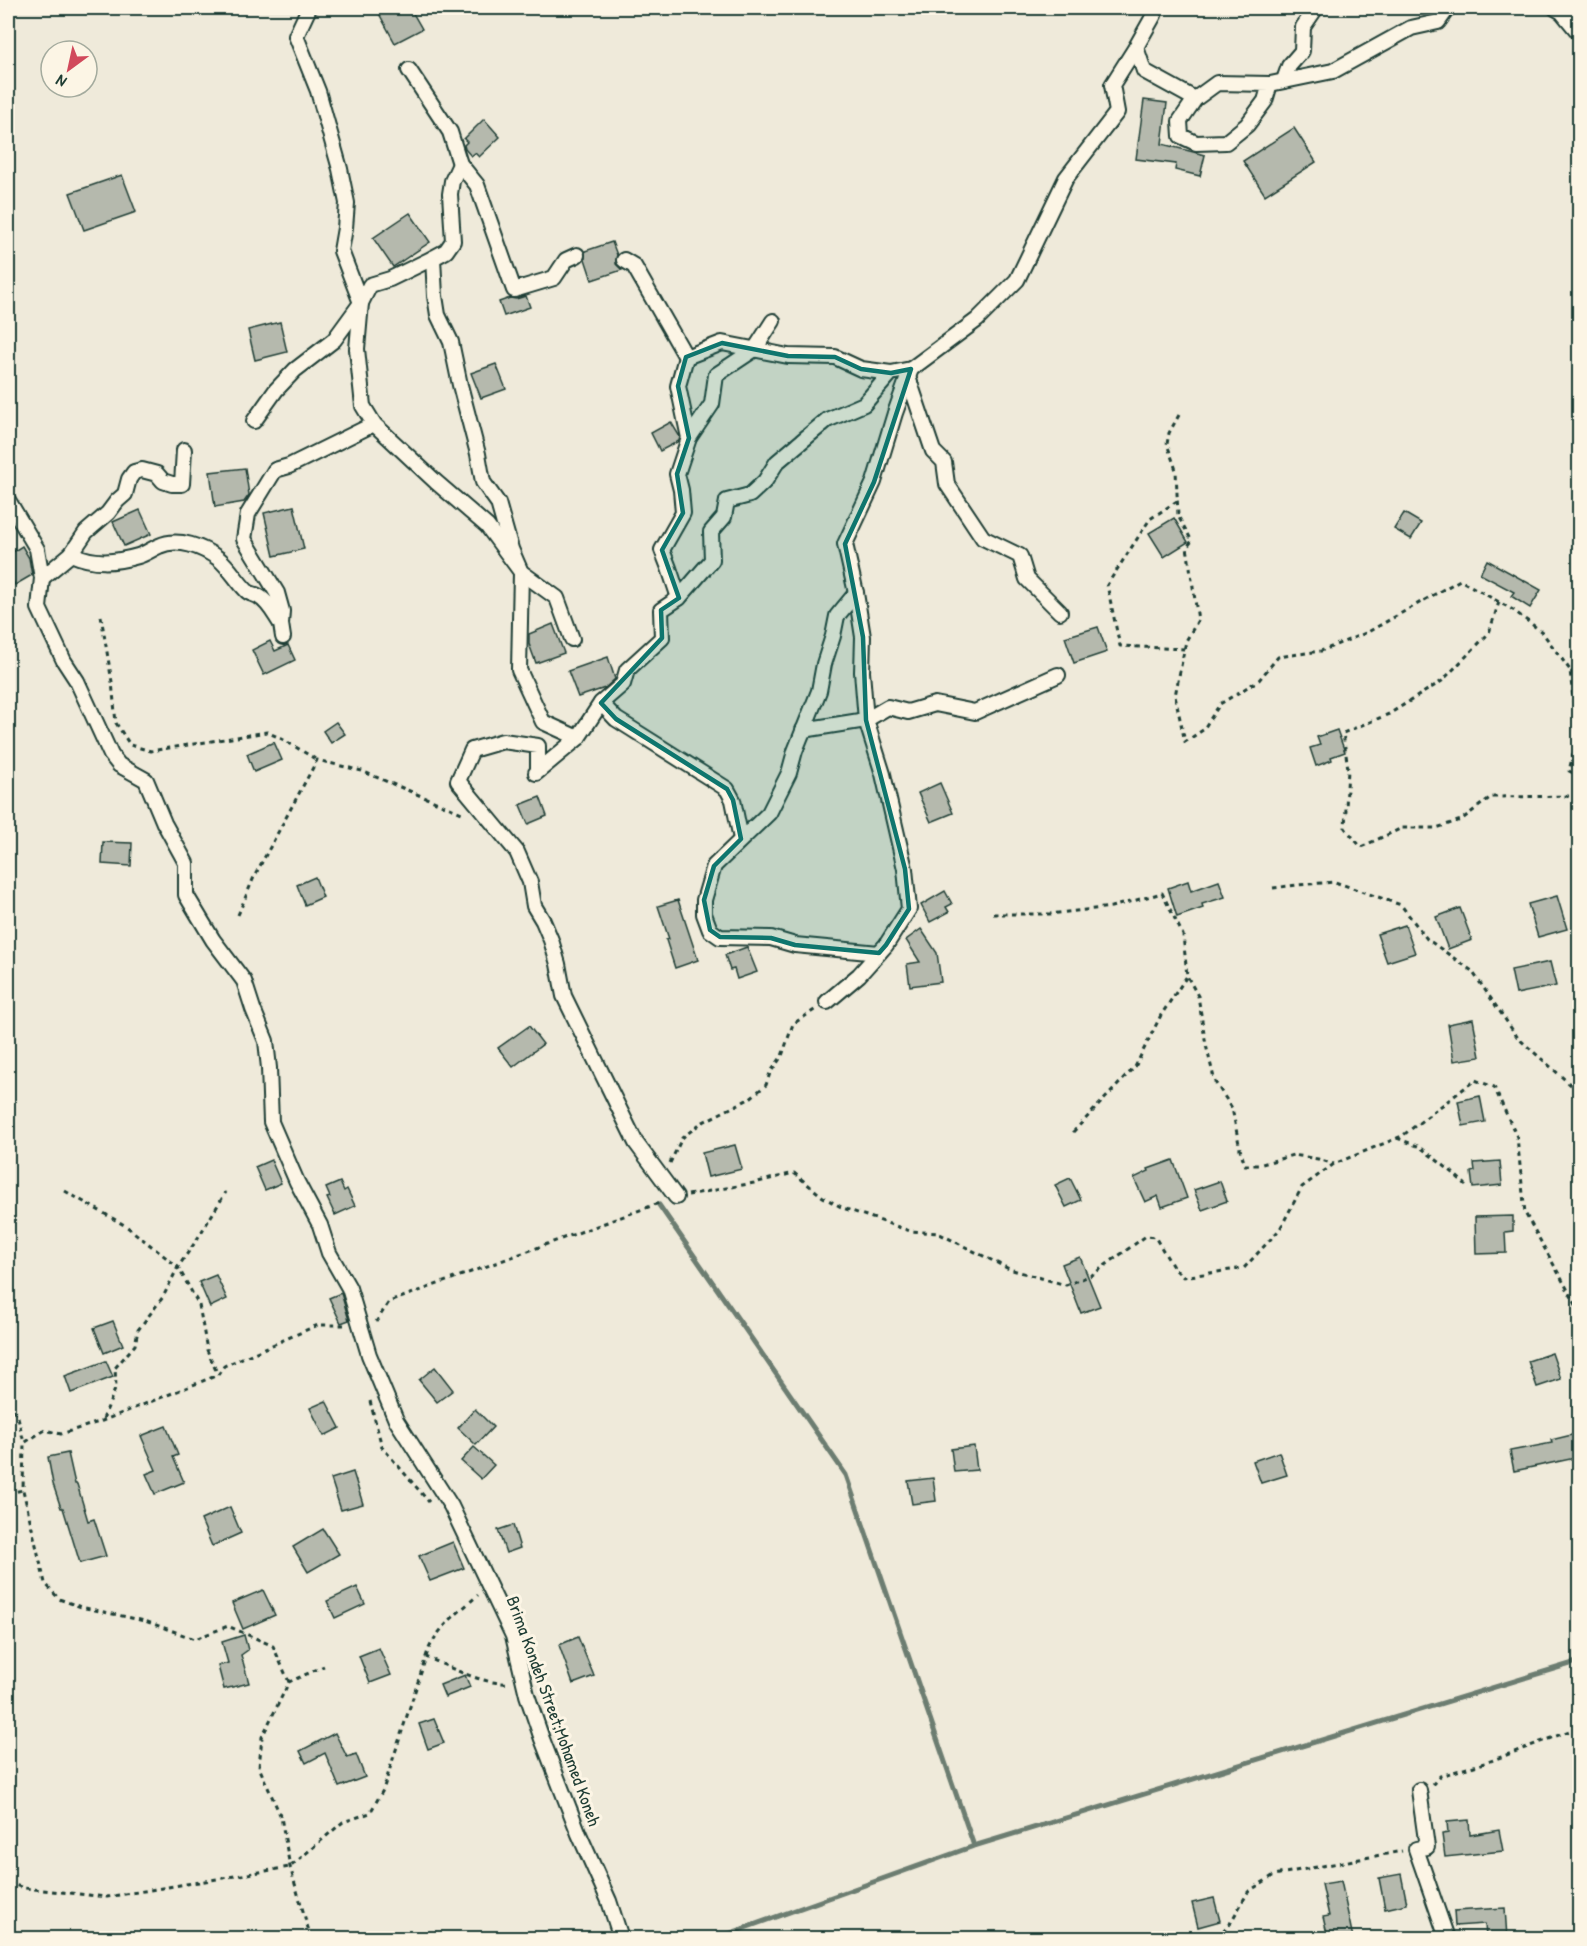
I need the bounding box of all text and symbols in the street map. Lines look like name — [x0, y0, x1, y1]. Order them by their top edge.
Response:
north arrow — [39, 39, 99, 99]
text: N — [51, 70, 70, 93]
street label: Brima Kondeh Street;Mohamed Koneh — [501, 1593, 607, 1830]

